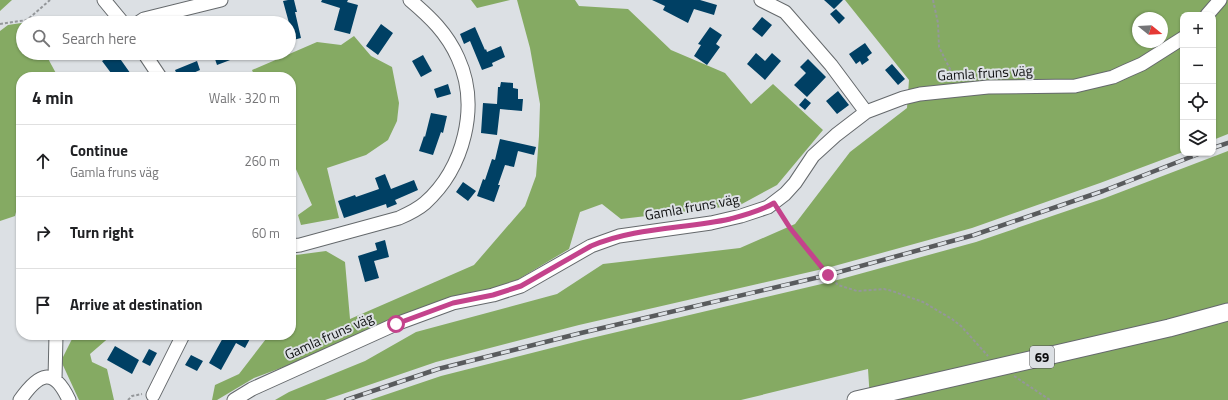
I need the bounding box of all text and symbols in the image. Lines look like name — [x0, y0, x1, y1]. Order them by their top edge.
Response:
north arrow — [1132, 12, 1168, 48]
map controls — [1180, 12, 1216, 156]
button: + — [1180, 12, 1216, 48]
search box — [16, 16, 296, 60]
icon: search — [30, 27, 52, 49]
text: Search here — [62, 27, 136, 50]
button: − — [1180, 48, 1216, 84]
street label: Gamla fruns väg — [937, 60, 1033, 85]
button: locate — [1180, 84, 1216, 120]
text: 4 min — [32, 85, 73, 111]
text: Walk · 320 m — [209, 88, 280, 108]
button: layers — [1180, 120, 1216, 156]
text: Continue — [70, 139, 128, 162]
icon: ahead — [32, 150, 54, 172]
text: 260 m — [244, 151, 280, 171]
text: Gamla fruns väg — [70, 162, 159, 182]
street label: Gamla fruns väg — [643, 188, 741, 225]
text: Turn right — [70, 221, 134, 244]
icon: right — [32, 222, 54, 244]
text: 60 m — [252, 223, 280, 243]
route end — [819, 266, 837, 284]
text: Arrive at destination — [70, 293, 203, 316]
icon: arrive — [32, 294, 54, 316]
street label: Gamla fruns väg — [281, 307, 377, 365]
route start — [387, 315, 405, 333]
road number: 69 — [1030, 346, 1054, 368]

